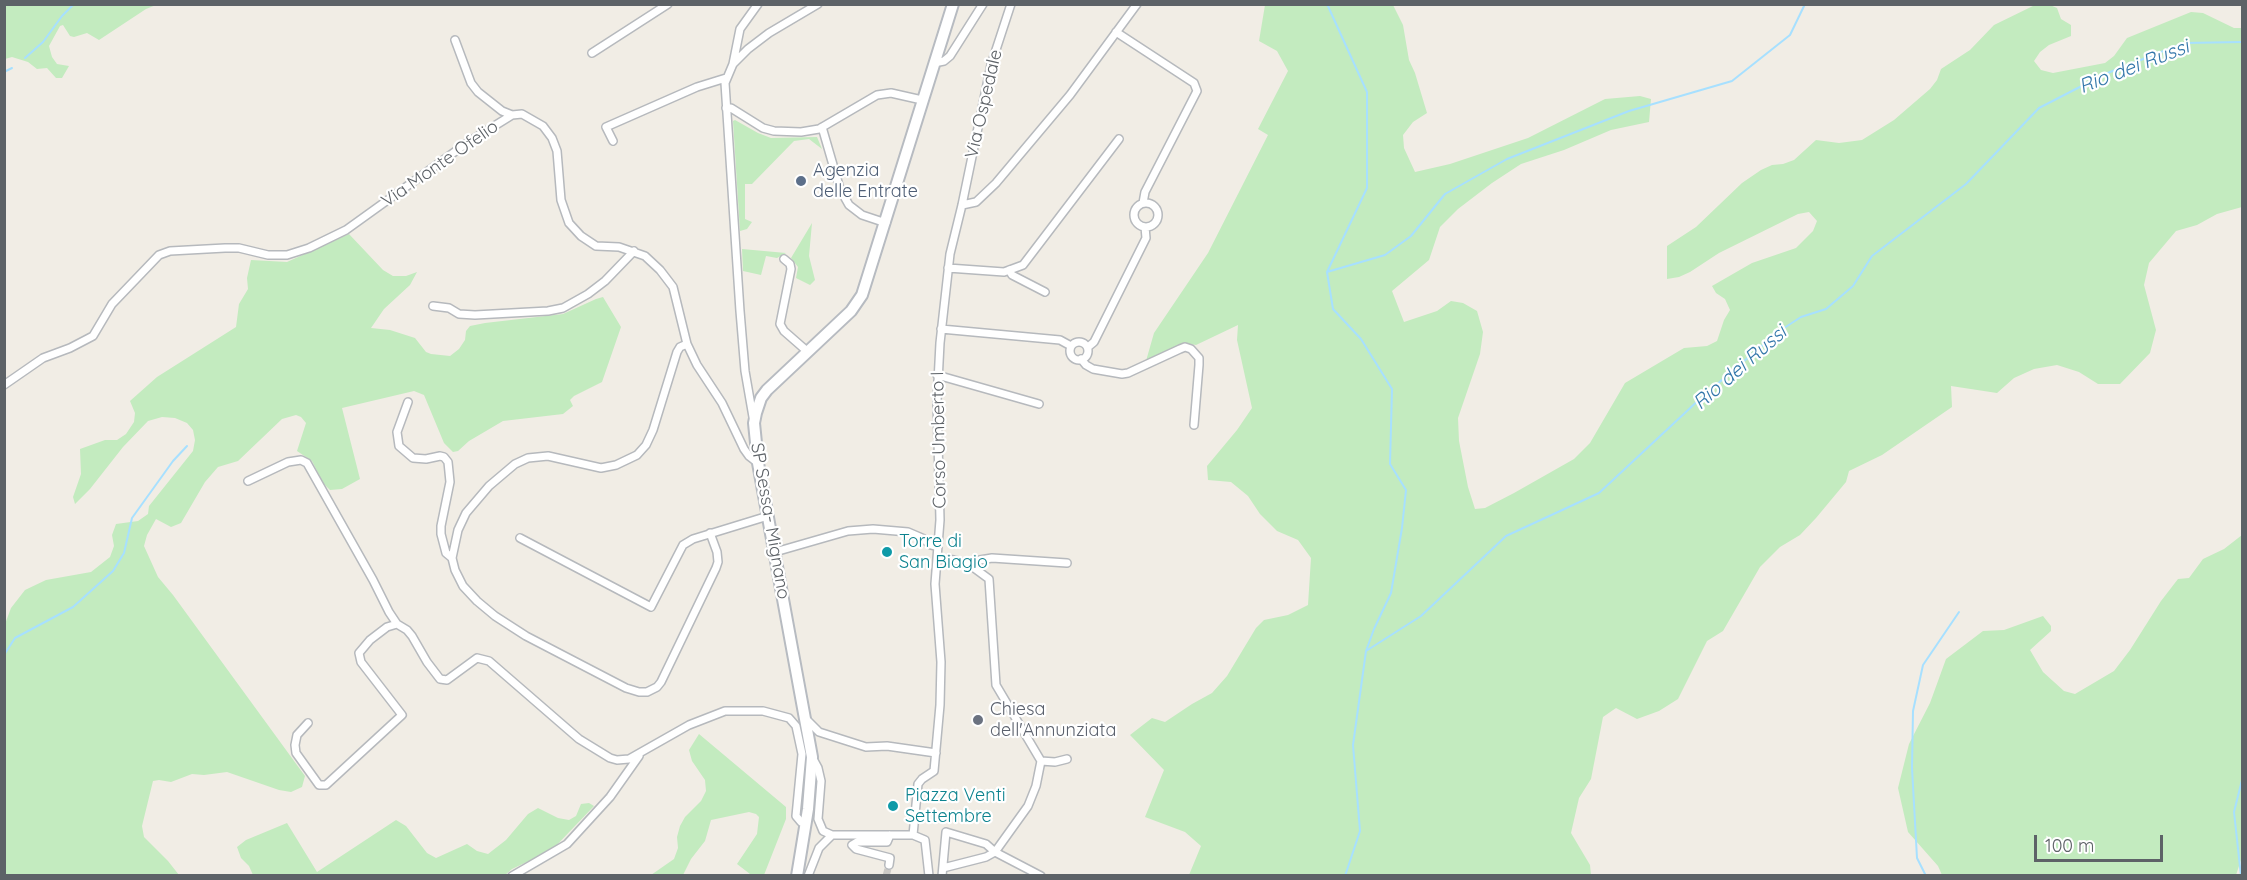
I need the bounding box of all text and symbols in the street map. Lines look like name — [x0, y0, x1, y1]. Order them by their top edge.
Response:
water label: Rio dei Russi — [2076, 35, 2192, 99]
street label: Via Ospedale — [961, 48, 1007, 160]
street label: Via Monte Ofelio — [377, 116, 503, 212]
place label: Agenzia delle Entrate — [813, 160, 918, 202]
marker: Agenzia delle Entrate — [794, 174, 808, 188]
water label: Rio dei Russi — [1688, 321, 1792, 415]
street label: Corso Umberto I — [927, 371, 951, 509]
street label: SP Sessa- Mignano — [746, 441, 794, 601]
place label: Torre di San Biagio — [899, 531, 988, 574]
marker: Torre di San Biagio — [880, 545, 894, 559]
place label: Chiesa dell'Annunziata — [990, 699, 1116, 742]
marker: Chiesa dell'Annunziata — [971, 713, 985, 727]
place label: Piazza Venti Settembre — [905, 785, 1006, 828]
marker: Piazza Venti Settembre — [886, 799, 900, 813]
scale bar — [2037, 823, 2166, 861]
text: 100 m — [2045, 834, 2094, 857]

